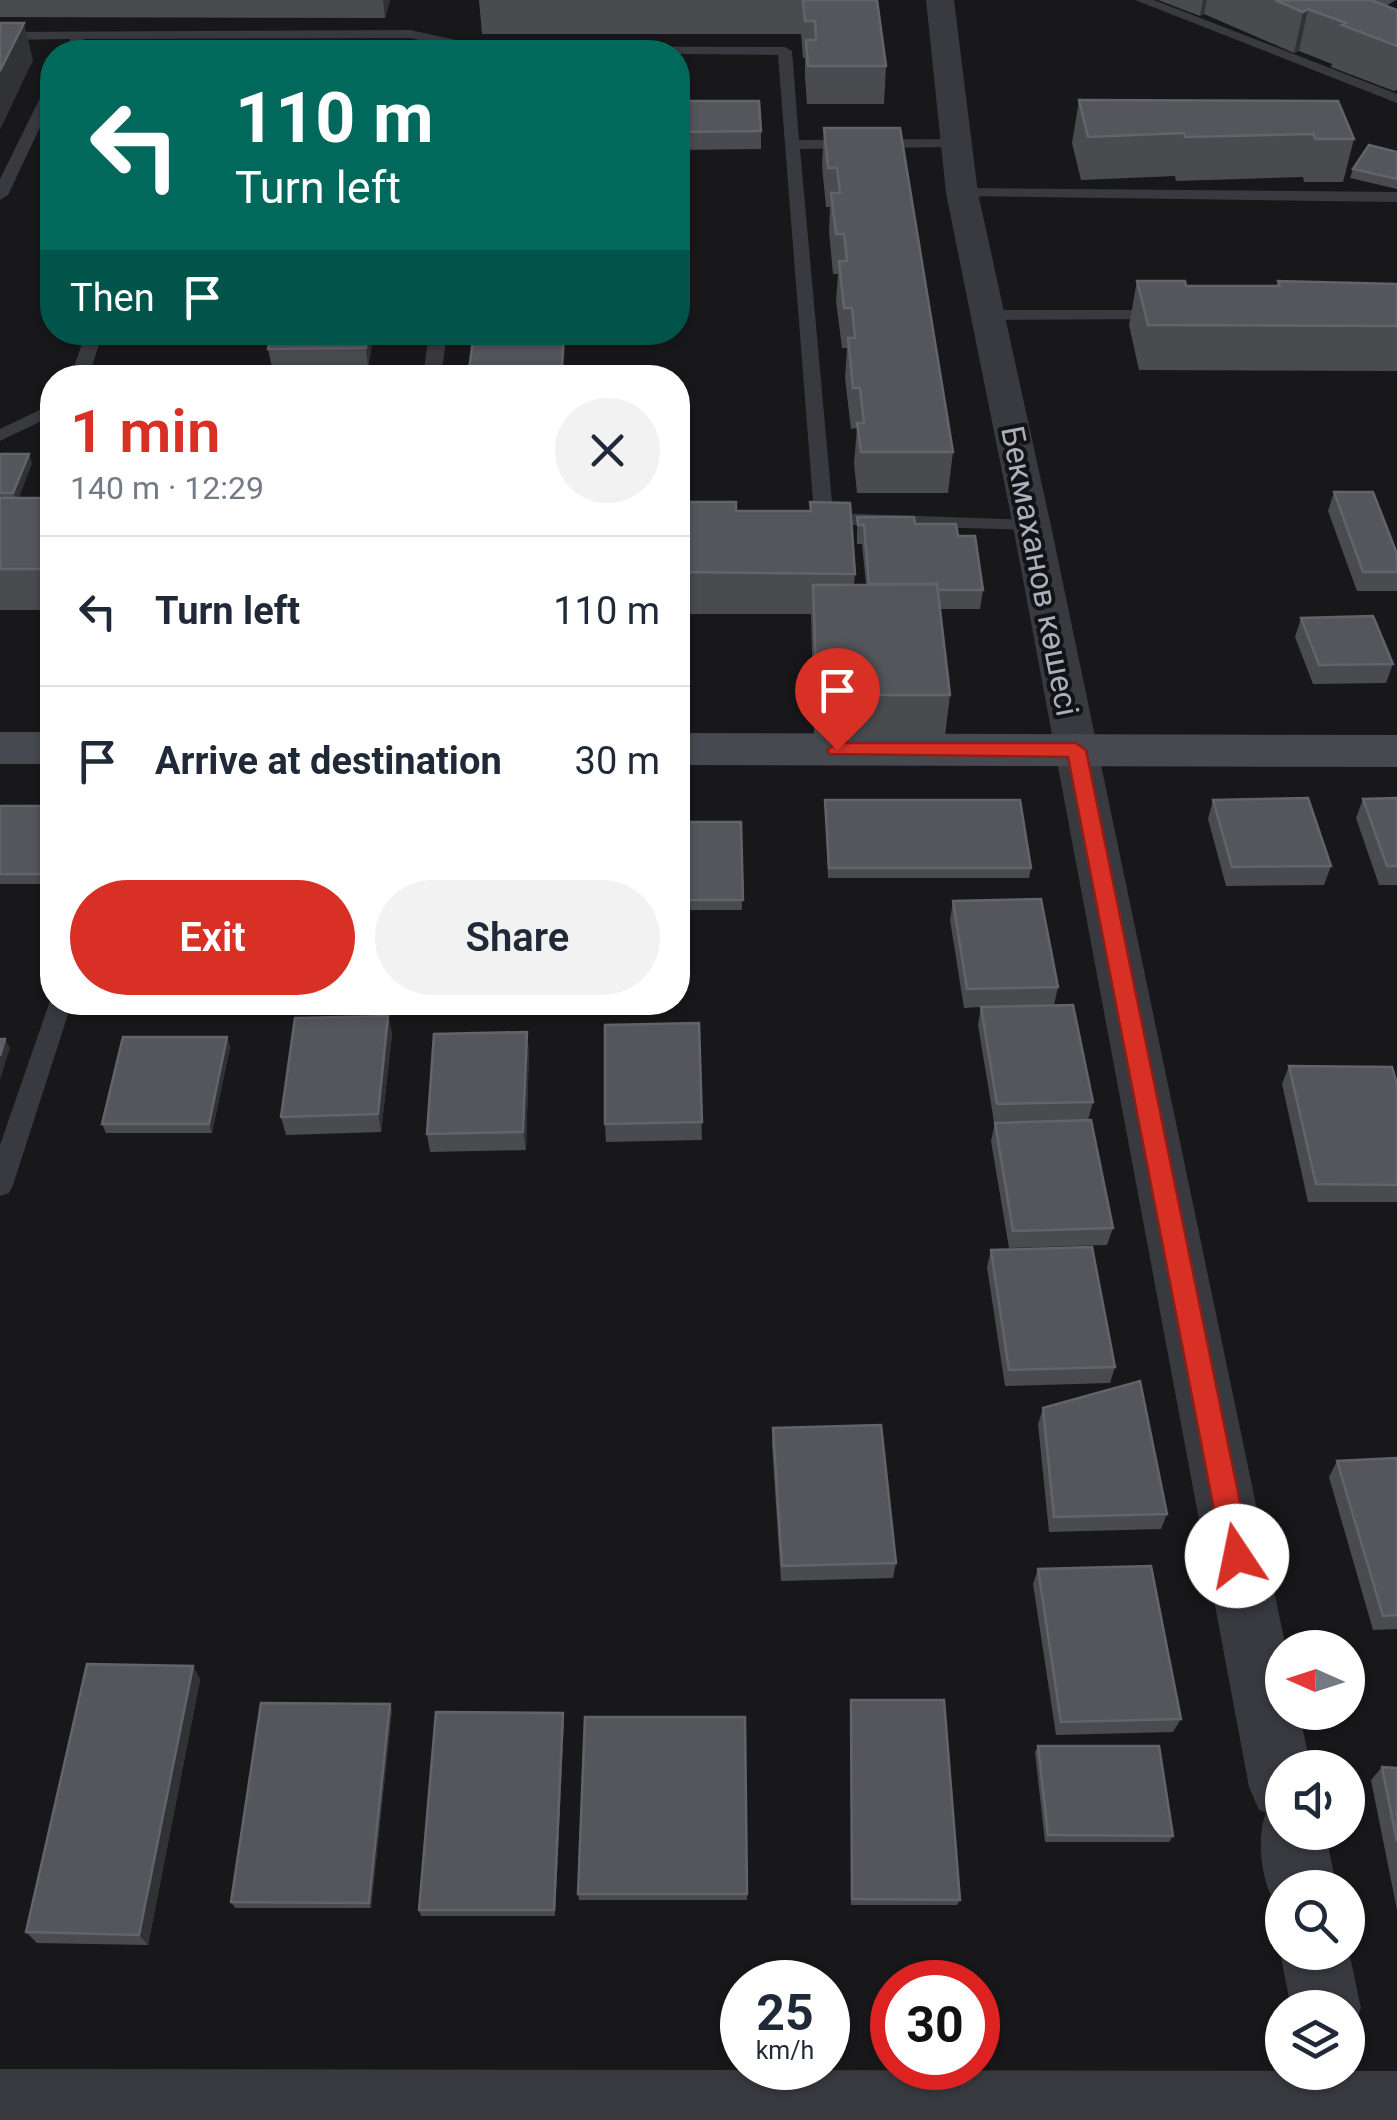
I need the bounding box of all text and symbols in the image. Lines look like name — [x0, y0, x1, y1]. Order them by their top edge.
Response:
text: 110 m — [235, 77, 434, 159]
icon: left — [70, 80, 200, 210]
text: Turn left — [235, 161, 401, 214]
icon: arrive — [175, 270, 230, 325]
text: Then — [70, 276, 155, 320]
text: 1 min — [70, 396, 220, 467]
button: close — [555, 398, 660, 503]
street label: Бекмаханов көшесі — [993, 423, 1087, 719]
text: 140 m · 12:29 — [70, 469, 264, 507]
icon: left — [70, 584, 125, 639]
text: Turn left — [155, 589, 300, 633]
text: 110 m — [553, 589, 660, 633]
pin — [795, 648, 880, 751]
icon: arrive — [810, 663, 865, 718]
icon: arrive — [70, 734, 125, 789]
text: Arrive at destination — [155, 739, 502, 783]
text: 30 m — [575, 739, 660, 783]
button: Exit — [70, 880, 355, 995]
button: Share — [375, 880, 660, 995]
position arrow — [1185, 1504, 1289, 1608]
north arrow — [1265, 1630, 1365, 1730]
map controls — [1265, 1630, 1365, 2090]
button: sound — [1265, 1750, 1365, 1850]
button: search — [1265, 1870, 1365, 1970]
speed limit sign: 30 — [870, 1960, 1000, 2090]
text: 25 — [756, 1984, 814, 2042]
button: layers — [1265, 1990, 1365, 2090]
text: km/h — [756, 2036, 814, 2065]

